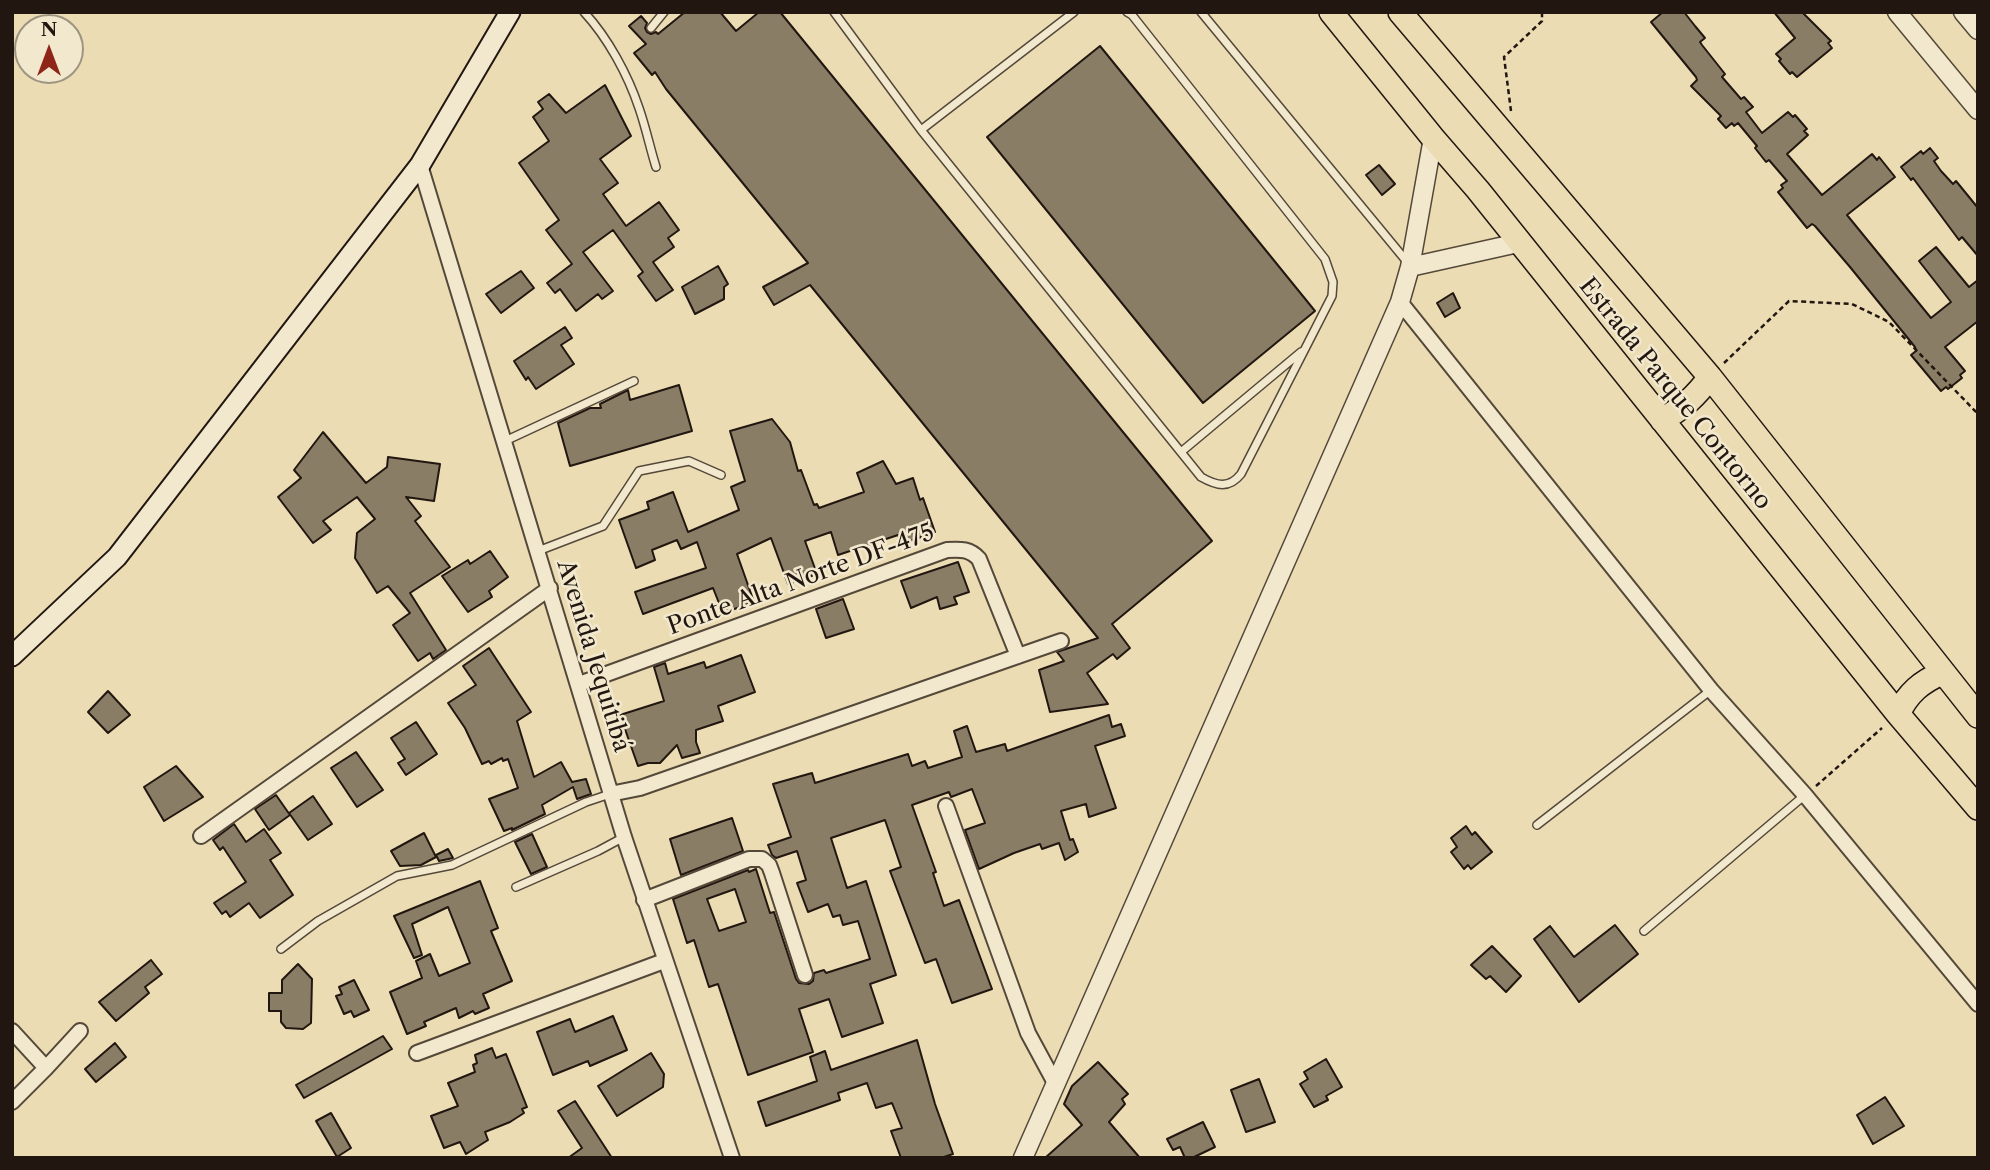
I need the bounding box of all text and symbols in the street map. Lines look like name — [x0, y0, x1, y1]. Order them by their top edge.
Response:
north arrow — [14, 14, 84, 84]
text: N — [41, 18, 57, 41]
street label: Estrada Parque Contorno — [1573, 272, 1777, 516]
street label: Ponte Alta Norte DF-475 — [664, 518, 938, 642]
street label: Avenida Jequitibá — [550, 557, 636, 755]

